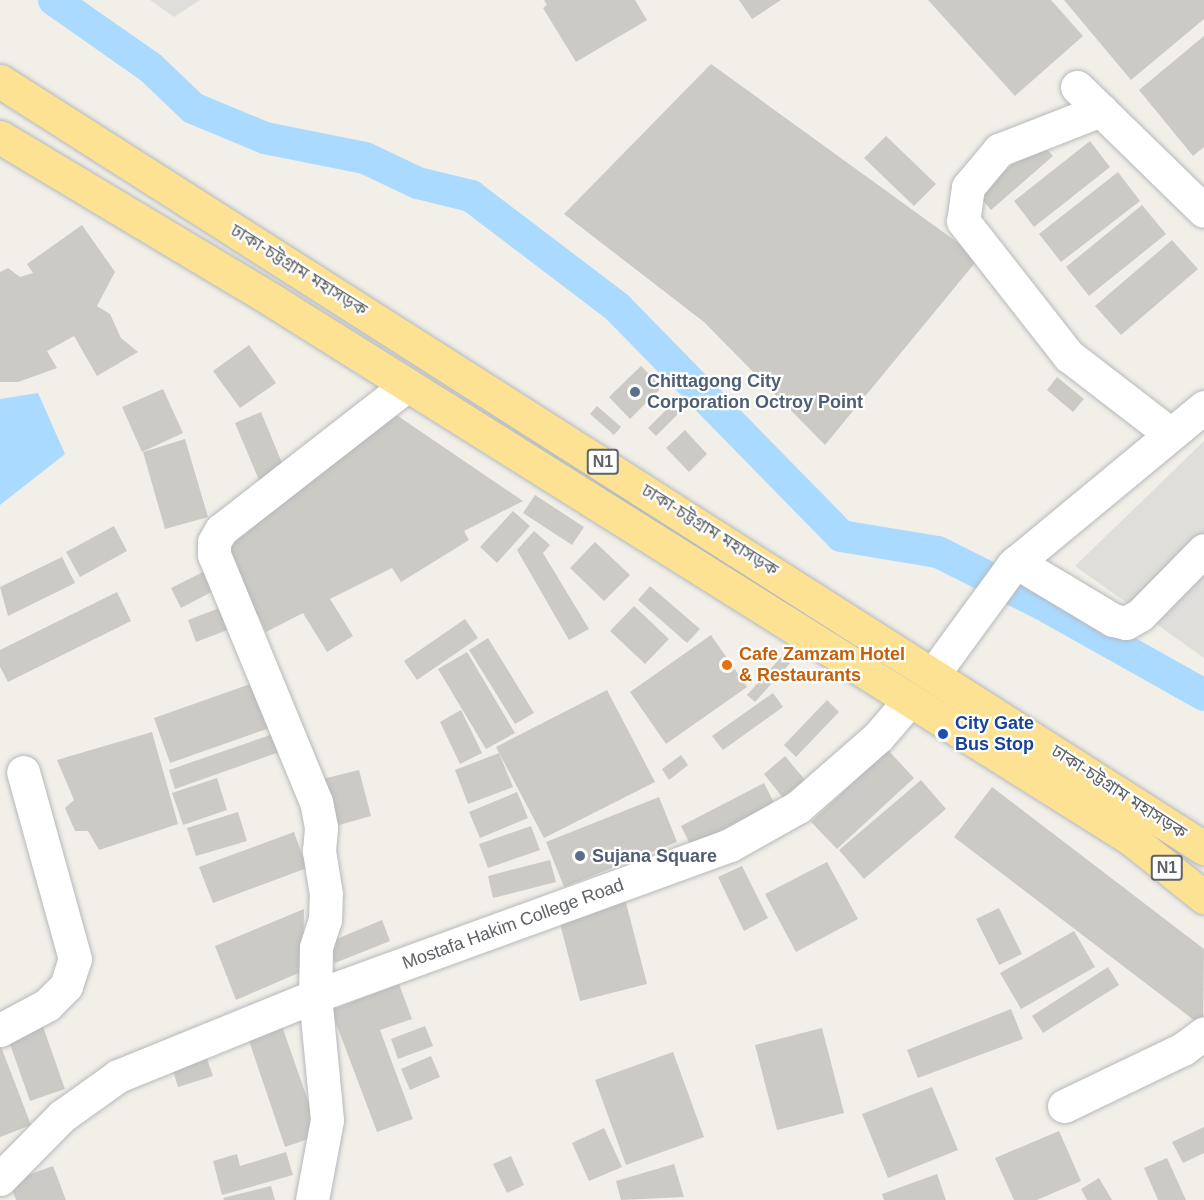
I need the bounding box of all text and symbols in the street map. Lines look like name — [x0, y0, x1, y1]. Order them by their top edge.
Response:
street label: ঢাকা-চট্টগ্রাম মহাসড়ক — [227, 219, 371, 321]
place label: Chittagong City Corporation Octroy Point — [647, 371, 863, 413]
marker: Chittagong City Corporation Octroy Point — [628, 385, 642, 399]
road number: N1 — [586, 449, 620, 475]
street label: ঢাকা-চট্টগ্রাম মহাসড়ক — [638, 479, 782, 581]
place label: Cafe Zamzam Hotel & Restaurants — [739, 644, 905, 686]
marker: Cafe Zamzam Hotel & Restaurants — [720, 658, 734, 672]
place label: City Gate Bus Stop — [955, 713, 1034, 756]
marker: City Gate Bus Stop — [936, 727, 950, 741]
street label: ঢাকা-চট্টগ্রাম মহাসড়ক — [1047, 740, 1191, 844]
place label: Sujana Square — [592, 845, 717, 867]
marker: Sujana Square — [573, 849, 587, 863]
road number: N1 — [1150, 855, 1184, 881]
street label: Mostafa Hakim College Road — [399, 874, 627, 974]

